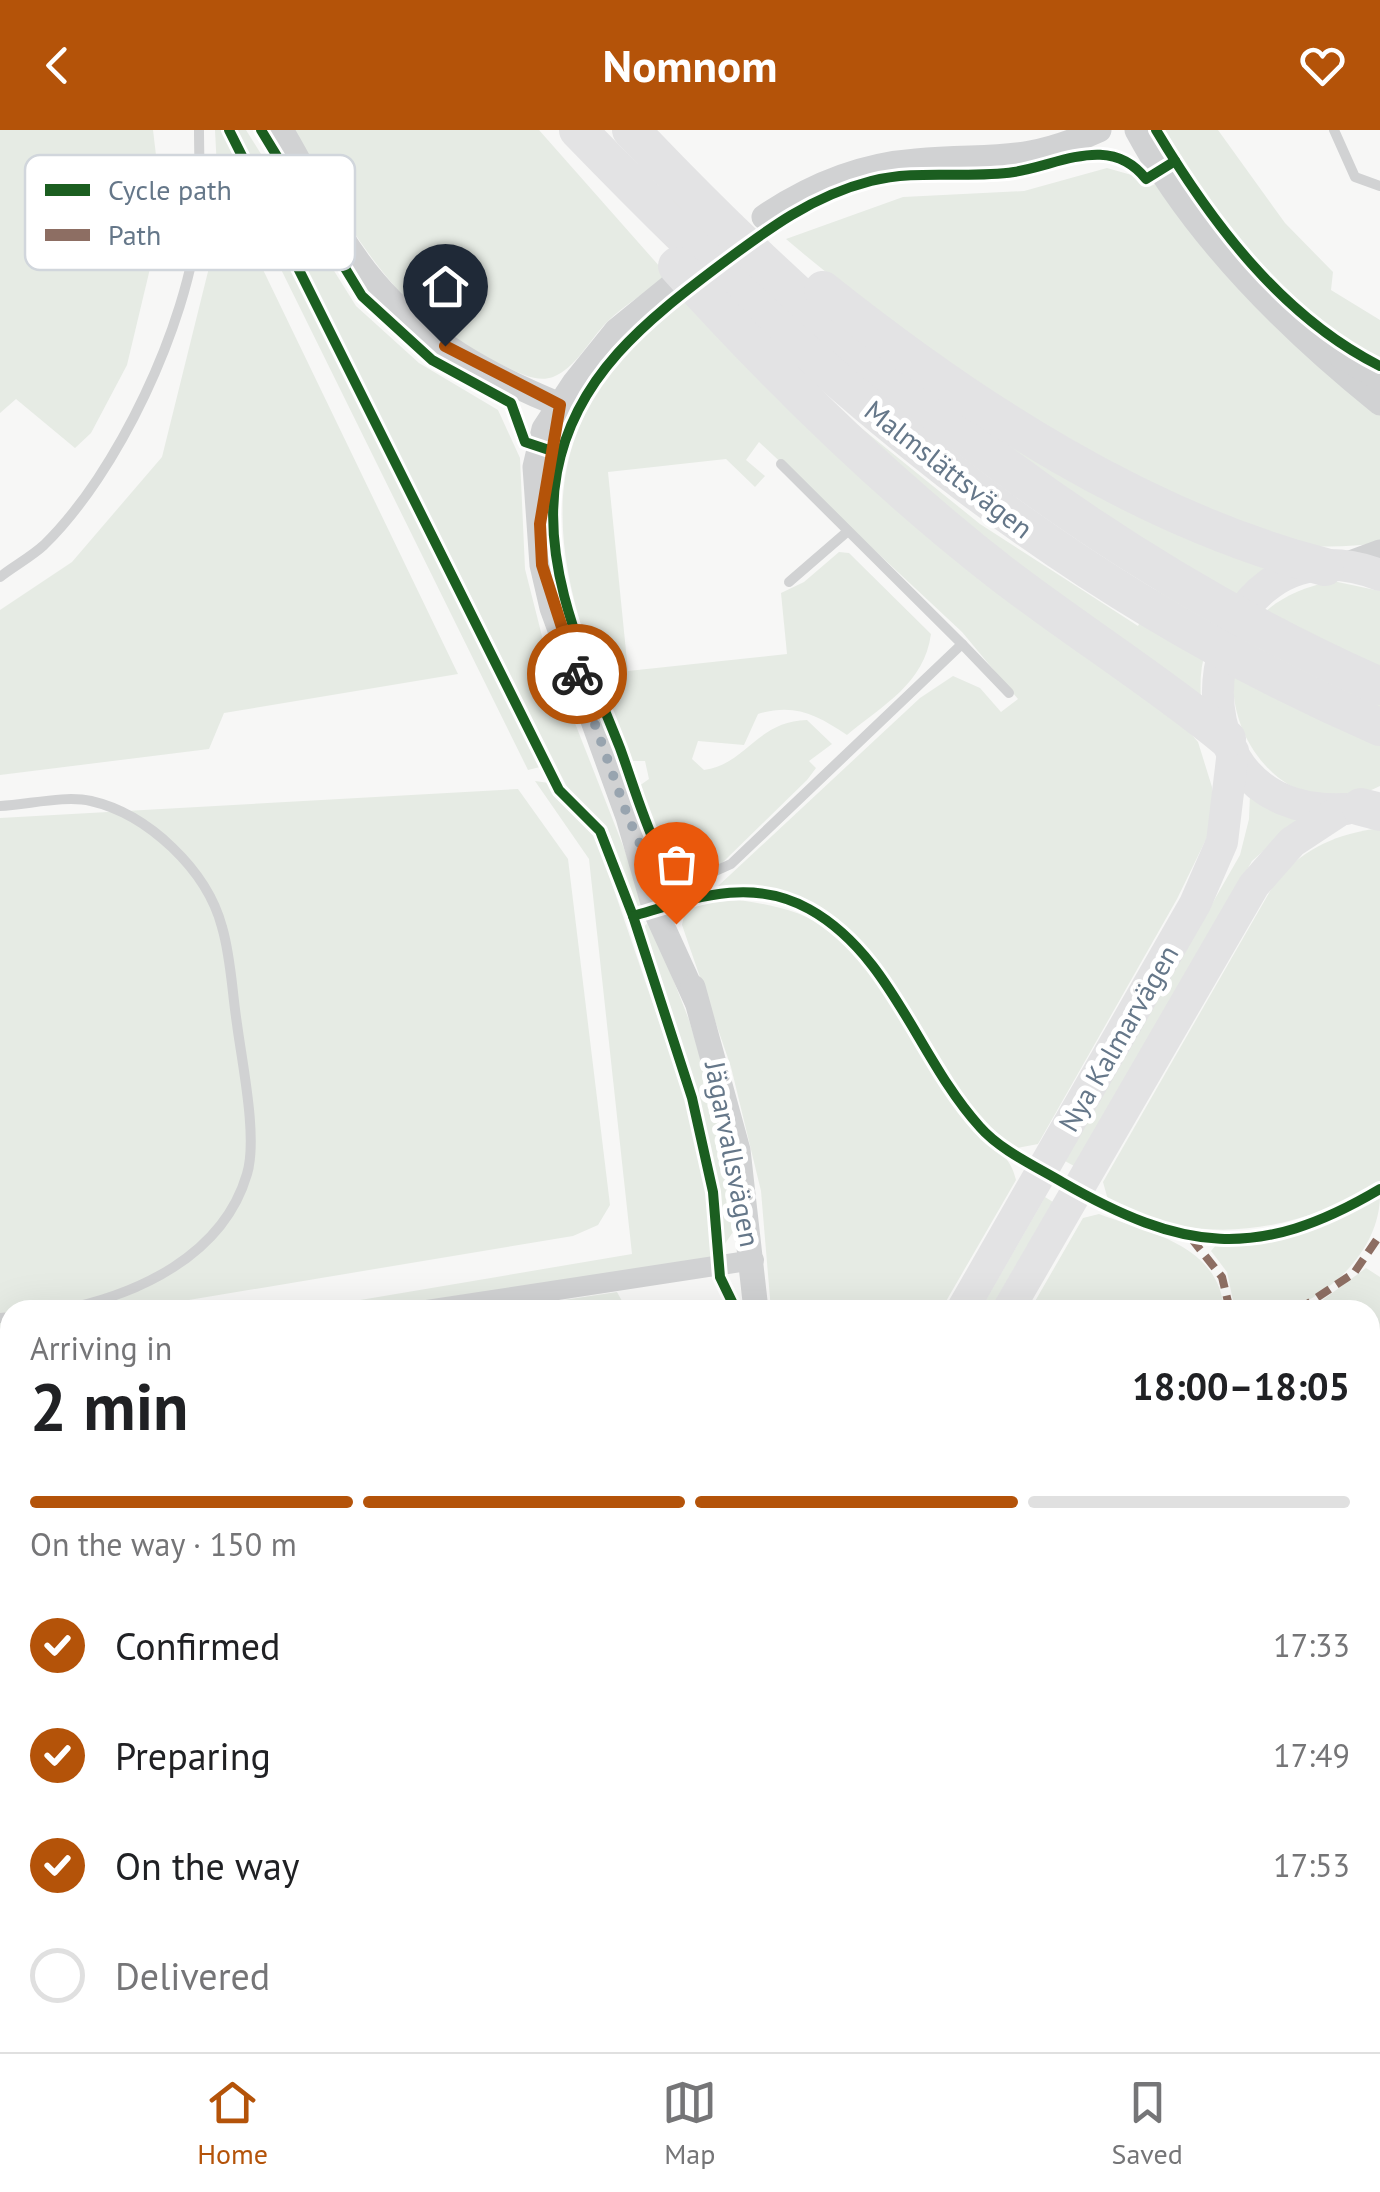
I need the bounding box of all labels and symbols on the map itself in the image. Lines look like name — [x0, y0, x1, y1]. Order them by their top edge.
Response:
legend — [25, 155, 355, 270]
text: Cycle path — [108, 171, 232, 208]
text: Path — [108, 216, 161, 253]
pin — [403, 244, 488, 347]
street label: Malmslättsvägen — [857, 392, 1041, 546]
courier — [527, 624, 627, 724]
pin — [634, 822, 719, 925]
street label: Nya Kalmarvägen — [1050, 938, 1186, 1138]
street label: Jägarvallsvägen — [697, 1057, 769, 1250]

